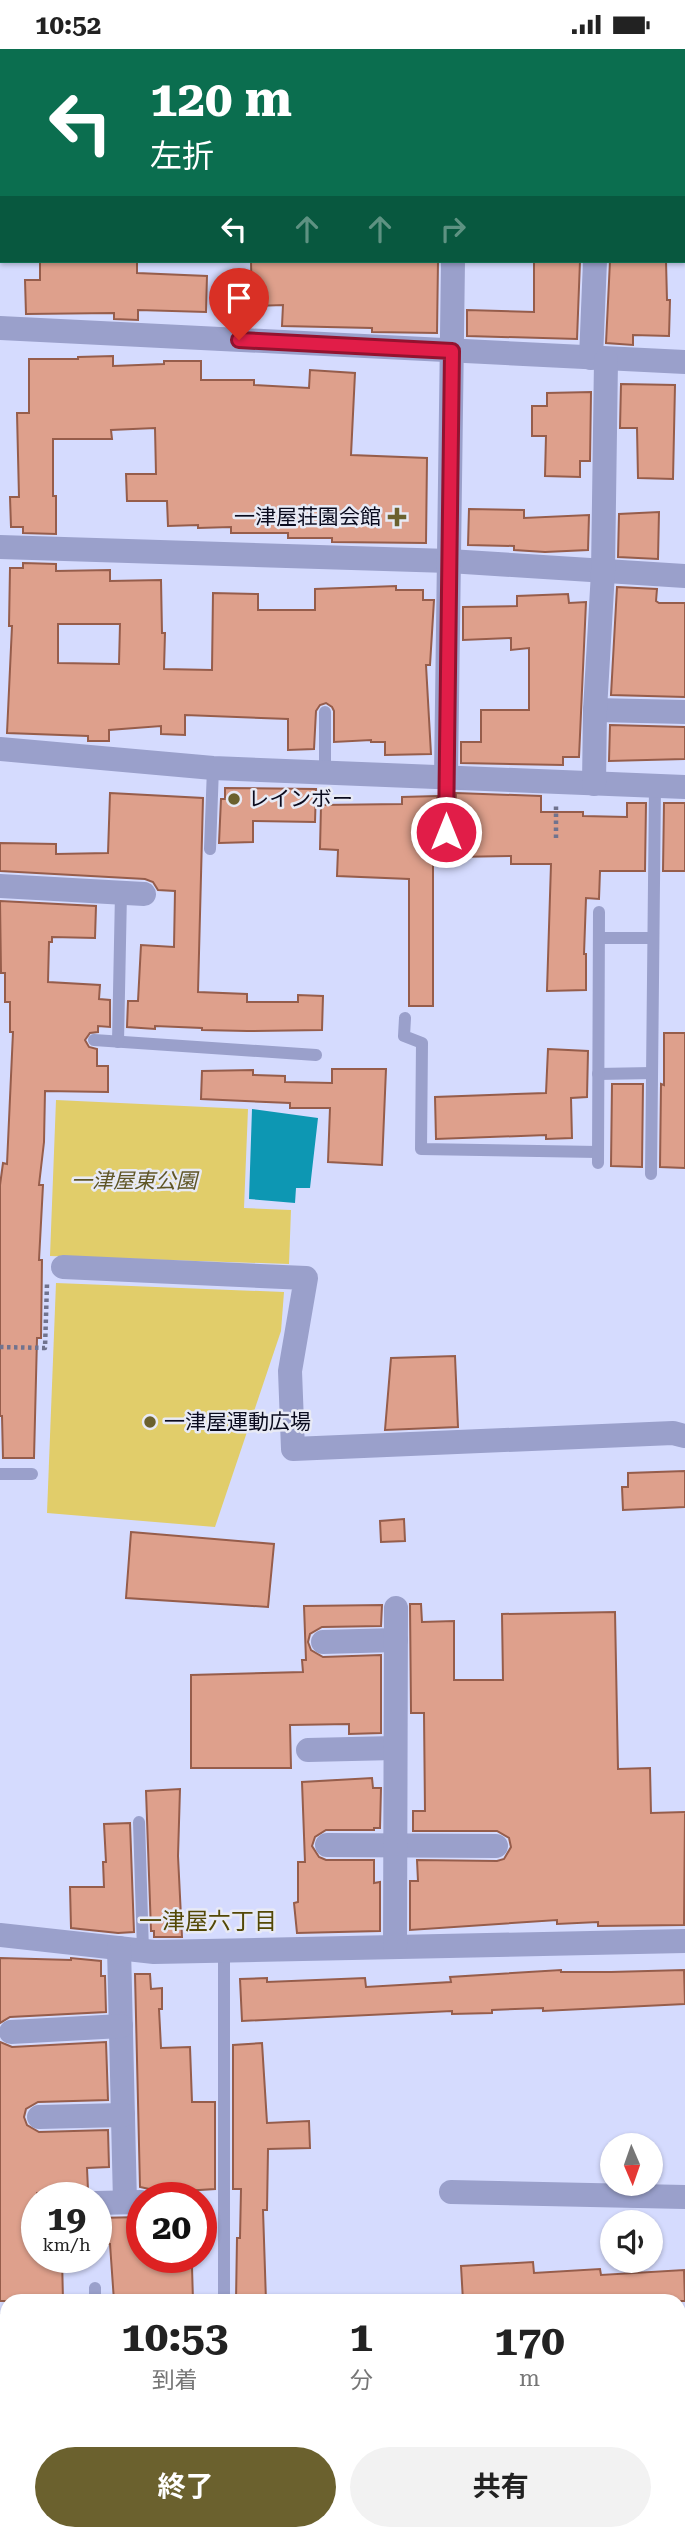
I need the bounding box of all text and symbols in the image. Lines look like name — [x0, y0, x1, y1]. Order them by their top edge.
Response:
text: 10:52 — [35, 10, 101, 40]
text: 120 m — [150, 71, 292, 128]
icon: left — [35, 77, 126, 168]
text: 左折 — [150, 137, 214, 175]
icon: left — [215, 210, 253, 248]
icon: ahead — [288, 210, 326, 248]
icon: ahead — [361, 210, 399, 248]
icon: right — [434, 210, 472, 248]
pin — [209, 268, 269, 340]
icon: arrive — [220, 279, 258, 317]
place label: 一津屋荘園会館 — [234, 505, 381, 529]
marker: 一津屋荘園会館 — [387, 507, 407, 527]
place label: レインボー — [248, 787, 353, 811]
marker: レインボー — [226, 791, 242, 807]
position arrow — [409, 795, 483, 869]
park label: 一津屋東公園 — [71, 1169, 200, 1193]
place label: 一津屋運動広場 — [164, 1410, 311, 1434]
marker: 一津屋運動広場 — [142, 1414, 158, 1430]
district label: 一津屋六丁目 — [139, 1908, 277, 1935]
north arrow — [600, 2133, 663, 2196]
map controls — [600, 2133, 663, 2273]
speed limit sign: 20 — [126, 2182, 217, 2273]
text: 19 — [47, 2198, 86, 2239]
button: sound — [600, 2210, 663, 2273]
text: km/h — [42, 2234, 91, 2255]
text: 10:53 — [121, 2312, 228, 2361]
text: 1 — [350, 2312, 373, 2361]
text: 170 — [494, 2316, 565, 2365]
text: m — [519, 2365, 540, 2392]
text: 到着 — [152, 2367, 198, 2394]
text: 分 — [350, 2367, 373, 2394]
button: 終了 — [35, 2447, 336, 2527]
button: 共有 — [350, 2447, 651, 2527]

